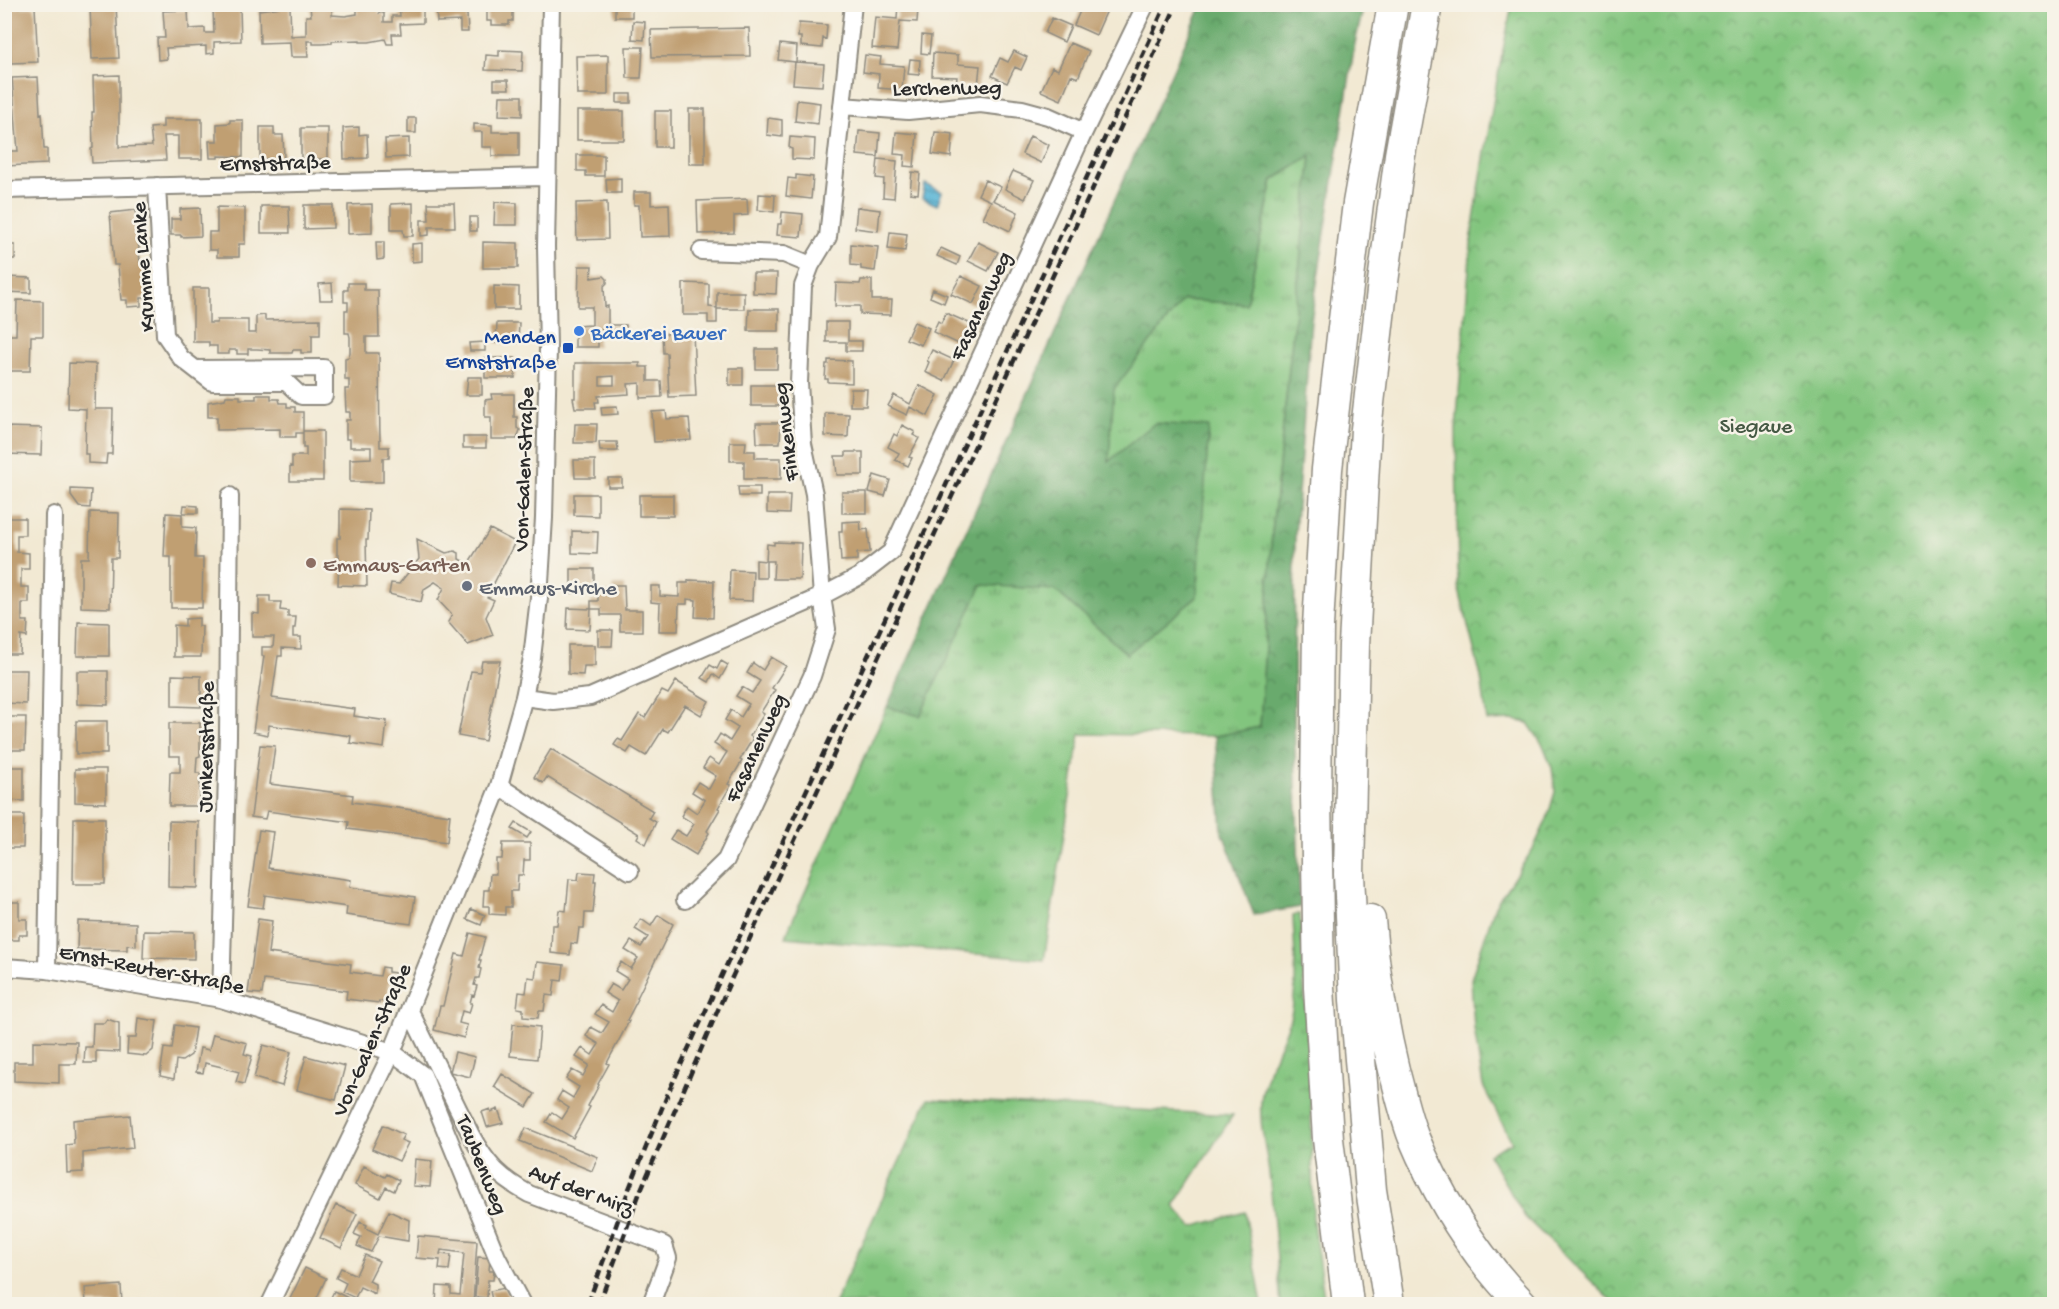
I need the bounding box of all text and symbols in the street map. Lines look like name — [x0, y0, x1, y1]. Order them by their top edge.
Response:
street label: Lerchenweg — [892, 76, 1002, 104]
street label: Ernststraße — [219, 151, 331, 179]
street label: Krumme Lanke — [127, 200, 162, 332]
street label: Fasanenweg — [946, 248, 1019, 366]
place label: Bäckerei Bauer — [590, 322, 727, 348]
marker: Bäckerei Bauer — [572, 324, 586, 338]
place label: Menden Ernststraße — [445, 326, 557, 377]
marker: Menden Ernststraße — [561, 341, 575, 355]
street label: Finkenweg — [769, 381, 807, 483]
street label: Von-Galen-Straße — [510, 386, 542, 553]
park label: Siegaue — [1720, 415, 1793, 441]
place label: Emmaus-Garten — [323, 554, 471, 580]
marker: Emmaus-Garten — [304, 556, 318, 570]
place label: Emmaus-Kirche — [479, 577, 617, 603]
marker: Emmaus-Kirche — [460, 579, 474, 593]
street label: Junkersstraße — [194, 681, 222, 813]
street label: Fasanenweg — [721, 690, 794, 808]
street label: Ernst-Reuter-Straße — [56, 940, 247, 1002]
street label: Von-Galen-Straße — [328, 960, 419, 1122]
street label: Taubenweg — [448, 1110, 512, 1219]
street label: Auf der Mirz — [525, 1160, 638, 1224]

